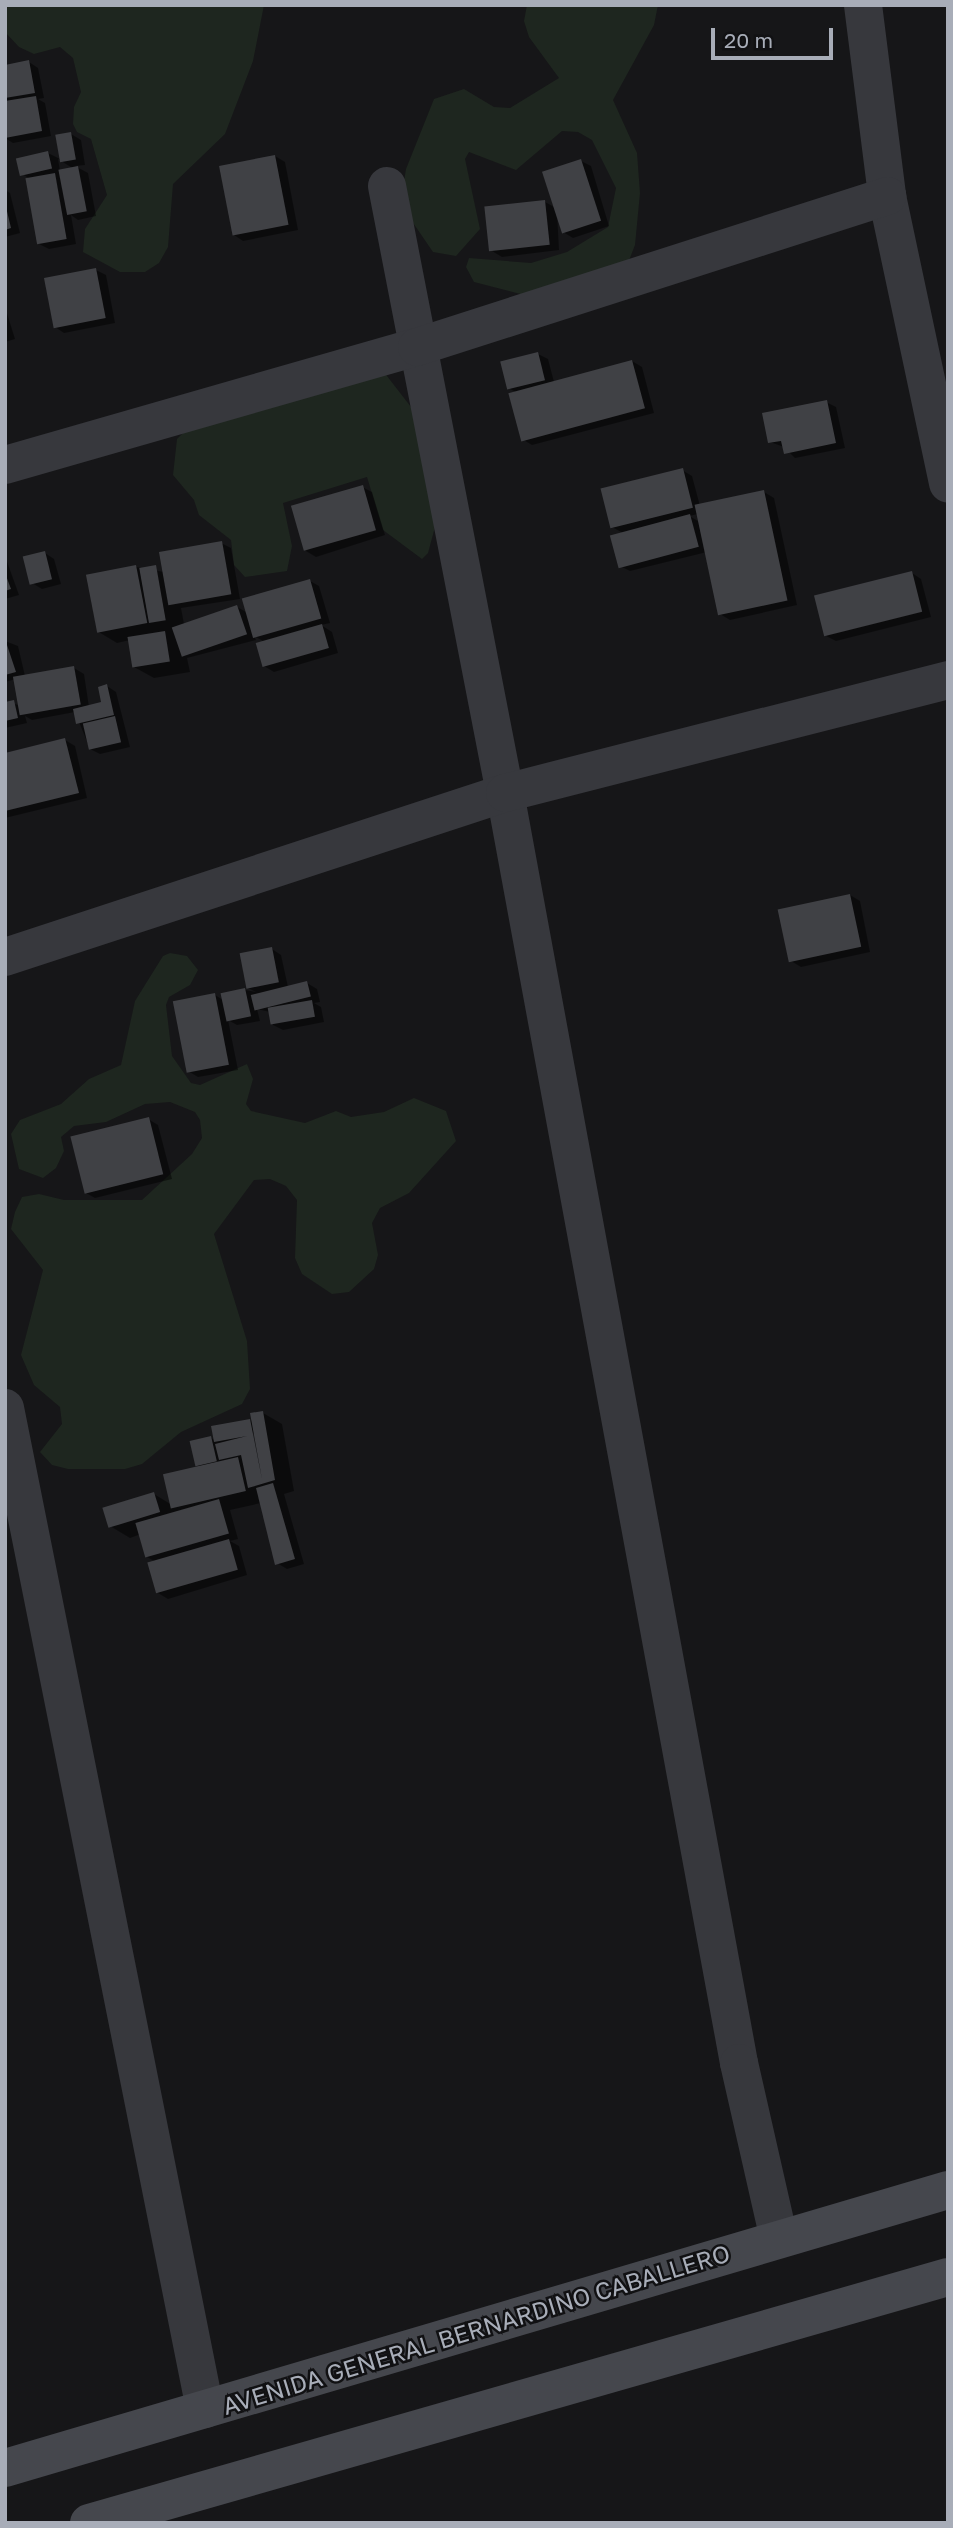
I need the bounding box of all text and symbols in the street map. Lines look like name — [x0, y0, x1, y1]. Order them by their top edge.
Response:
scale bar — [715, 14, 838, 58]
text: 20 m — [724, 27, 773, 53]
street label: AVENIDA GENERAL BERNARDINO CABALLERO — [219, 2238, 733, 2420]

